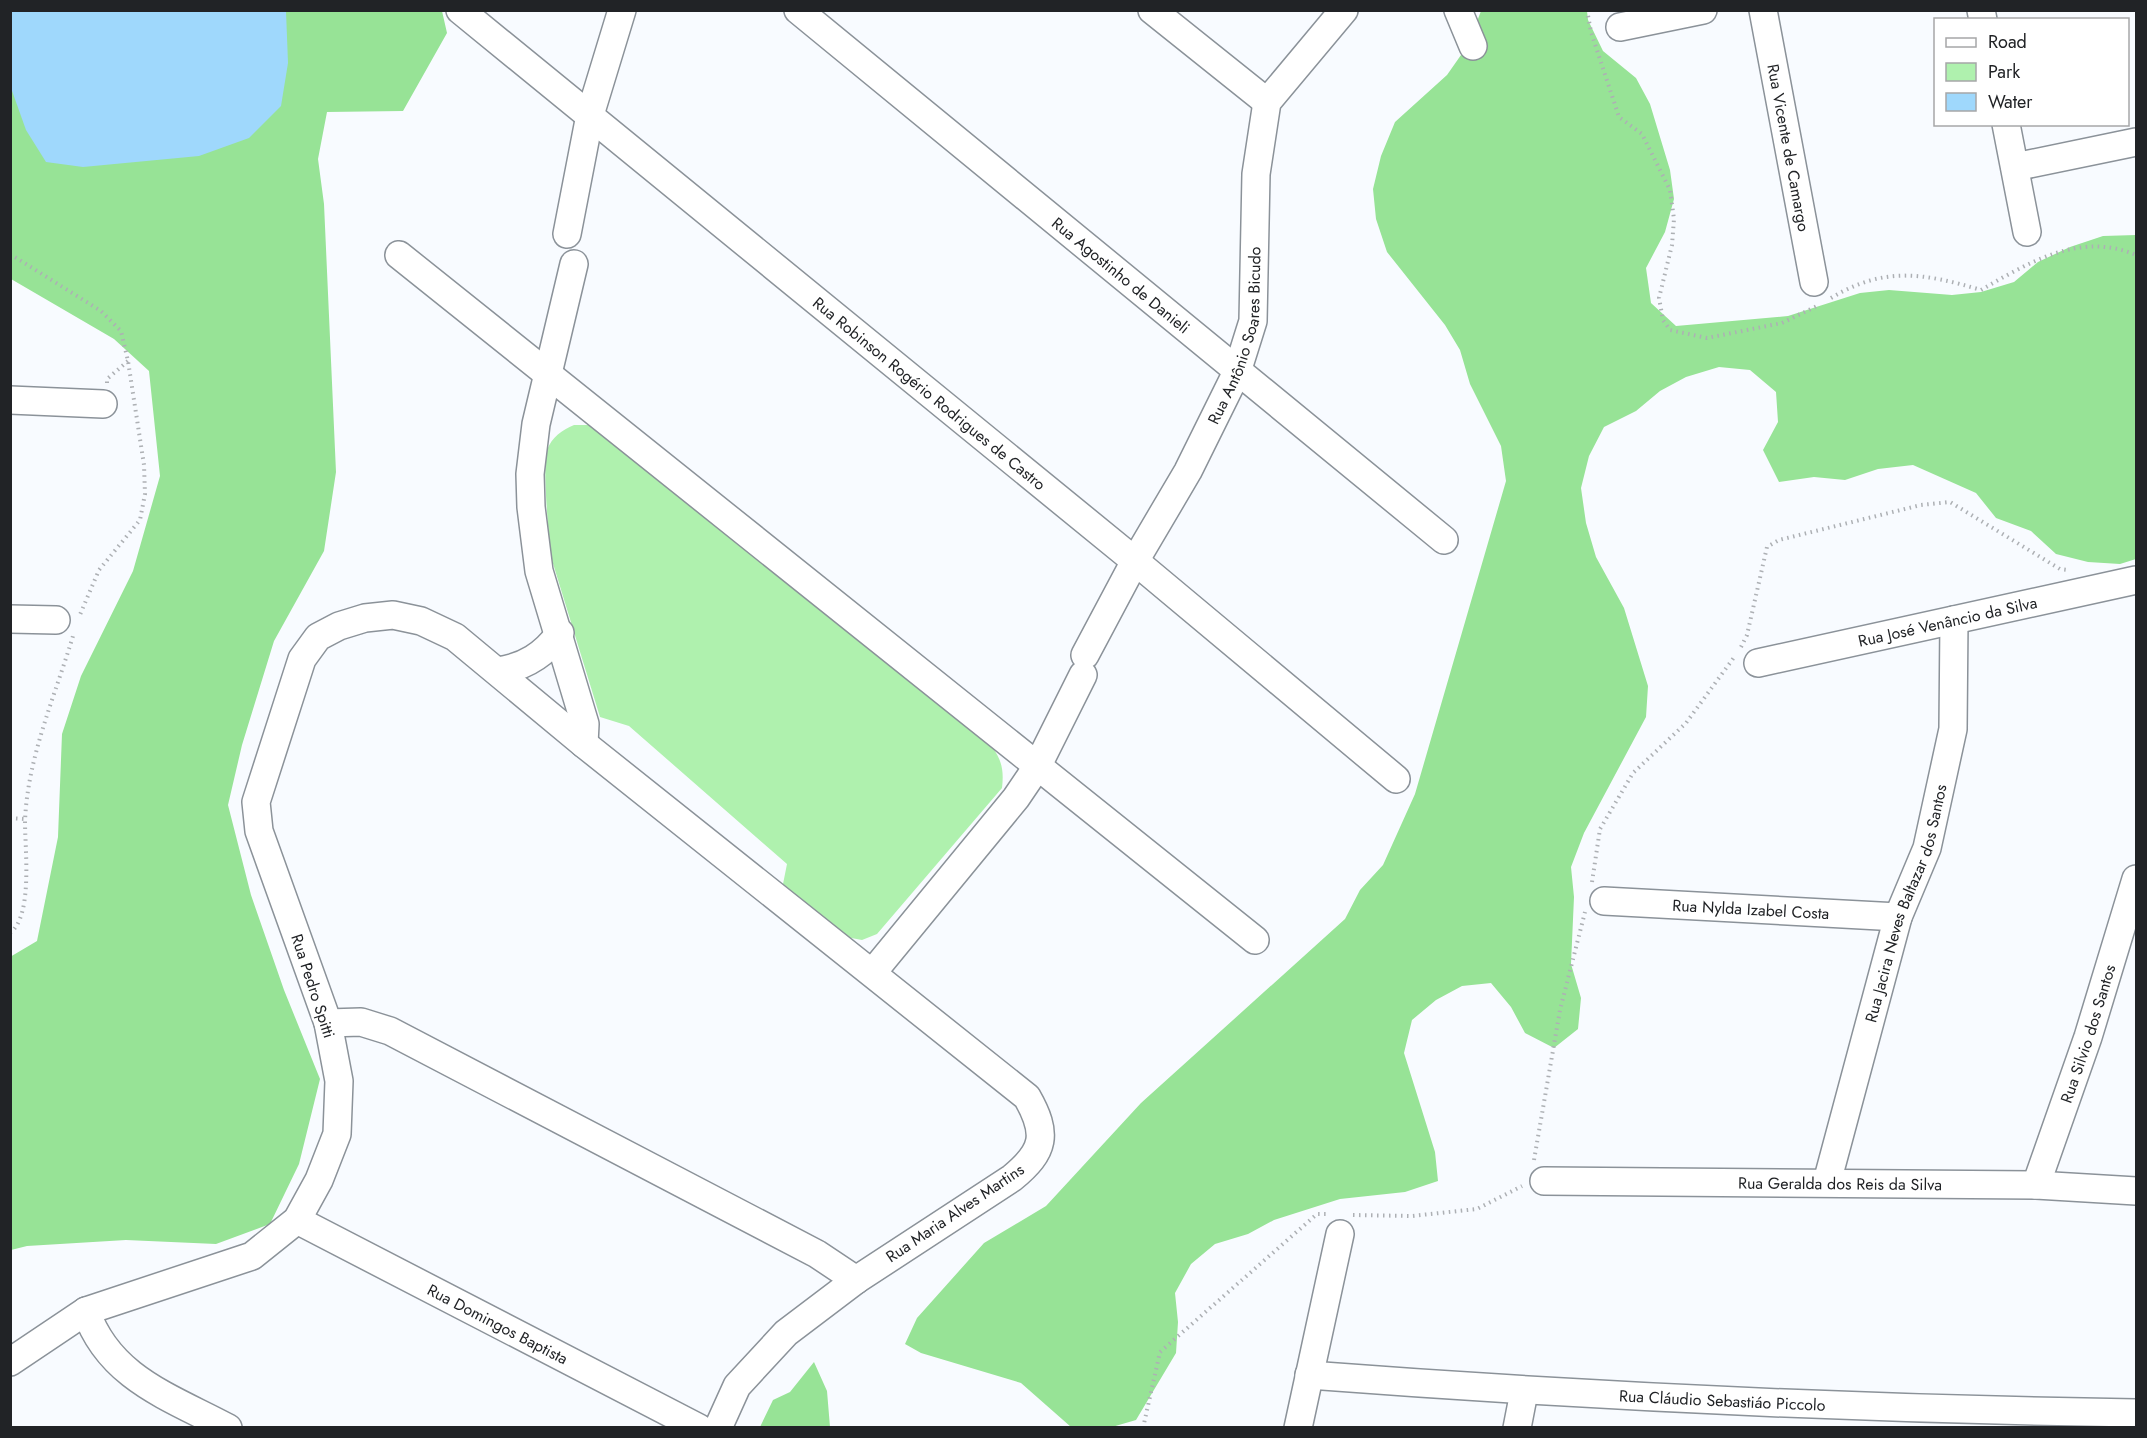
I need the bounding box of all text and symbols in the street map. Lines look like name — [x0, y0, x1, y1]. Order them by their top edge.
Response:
legend — [1934, 18, 2129, 126]
text: Road — [1988, 29, 2027, 55]
text: Park — [1988, 59, 2020, 85]
street label: Rua Vicente de Camargo — [1762, 62, 1816, 234]
text: Water — [1988, 89, 2033, 115]
street label: Rua Agostinho de Danieli — [1047, 211, 1195, 339]
street label: Rua Antônio Soares Bicudo — [1202, 246, 1266, 428]
street label: Rua Robinson Rogério Rodrigues de Castro — [808, 291, 1051, 495]
street label: Rua José Venâncio da Silva — [1856, 591, 2039, 652]
street label: Rua Jacira Neves Baltazar dos Santos — [1859, 782, 1952, 1025]
street label: Rua Nylda Izabel Costa — [1672, 893, 1830, 925]
street label: Rua Pedro Spitti — [285, 931, 341, 1041]
street label: Rua Silvio dos Santos — [2054, 962, 2121, 1106]
street label: Rua Maria Alves Martins — [881, 1158, 1029, 1268]
street label: Rua Geralda dos Reis da Silva — [1738, 1171, 1942, 1196]
street label: Rua Domingos Baptista — [423, 1278, 572, 1370]
street label: Rua Cláudio Sebastiáo Piccolo — [1618, 1384, 1826, 1416]

